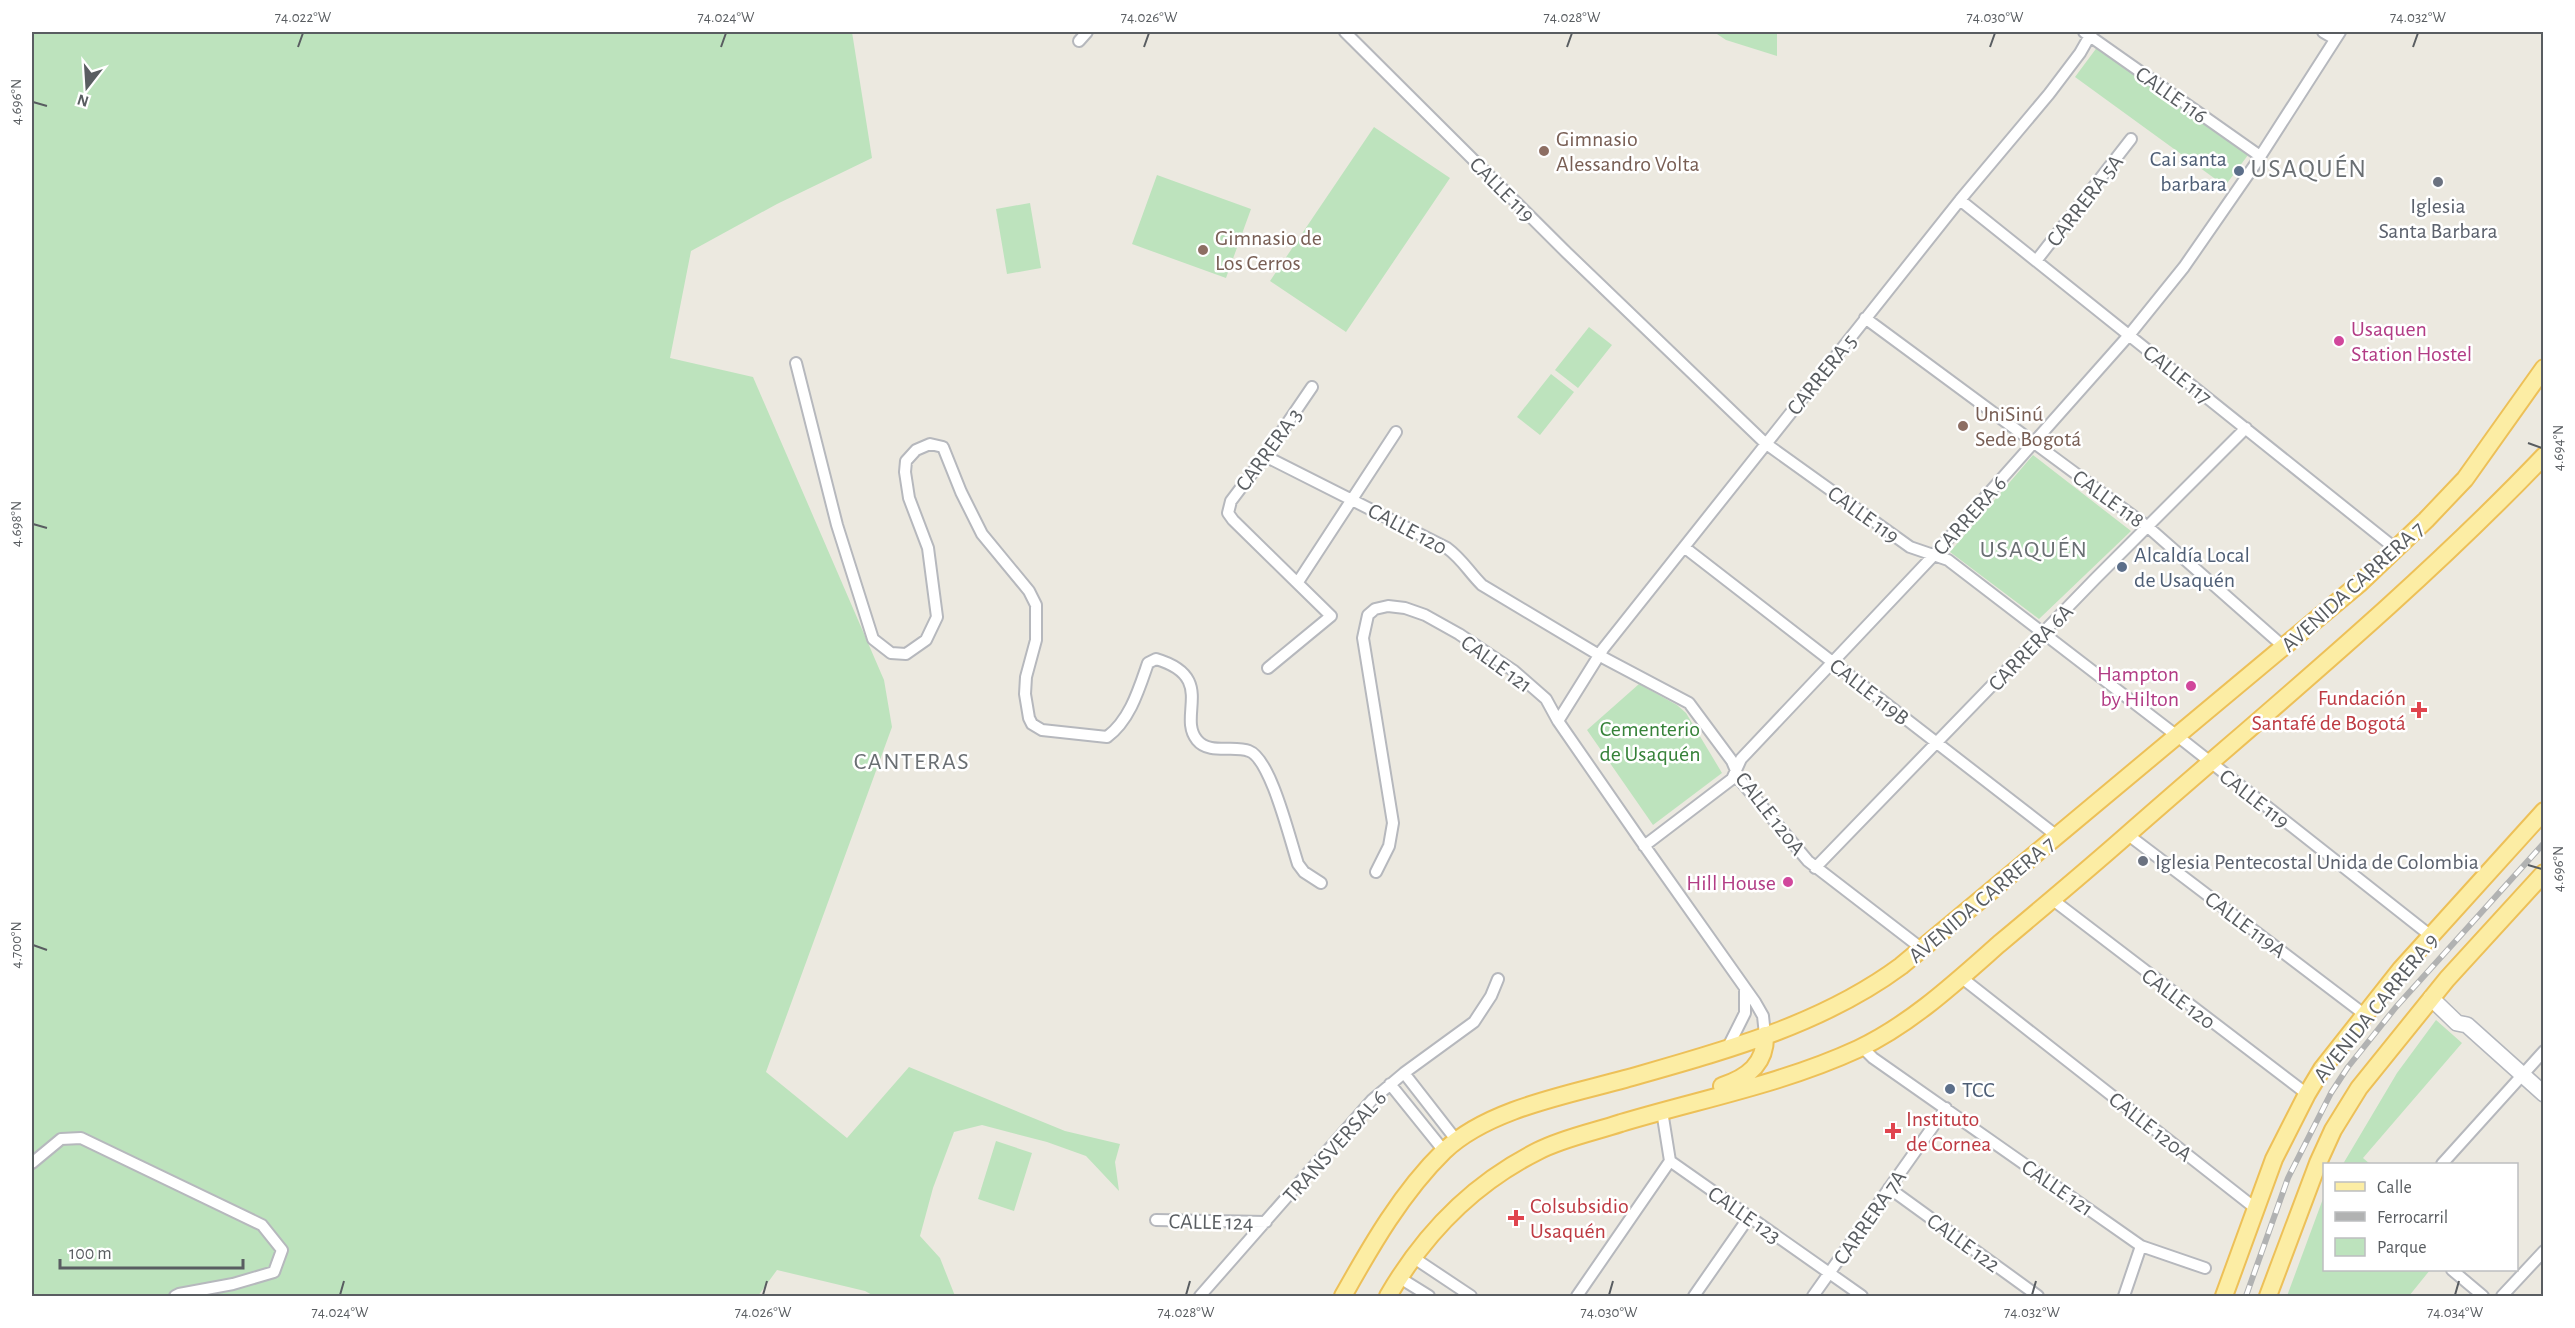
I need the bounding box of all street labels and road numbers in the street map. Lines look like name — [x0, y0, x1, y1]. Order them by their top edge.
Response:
street label: CALLE 116 — [2131, 62, 2211, 127]
street label: CARRERA 5A — [2042, 150, 2127, 251]
street label: CALLE 119 — [1465, 153, 1539, 227]
street label: CARRERA 5 — [1783, 330, 1861, 419]
street label: CALLE 117 — [2139, 341, 2216, 409]
street label: CARRERA 3 — [1231, 404, 1306, 495]
street label: CALLE 118 — [2069, 466, 2148, 532]
street label: CARRERA 6 — [1929, 472, 2011, 559]
street label: CALLE 119 — [1824, 482, 1903, 548]
street label: CALLE 120 — [1364, 499, 1451, 559]
street label: AVENIDA CARRERA 7 — [2277, 517, 2428, 656]
street label: CARRERA 6A — [1984, 600, 2077, 695]
street label: CALLE 121 — [1457, 631, 1536, 697]
street label: CALLE 119B — [1826, 654, 1913, 729]
street label: CALLE 119 — [2215, 765, 2294, 833]
street label: CALLE 120A — [1731, 768, 1809, 859]
street label: AVENIDA CARRERA 7 — [1904, 832, 2059, 967]
street label: CALLE 119A — [2201, 887, 2290, 962]
street label: AVENIDA CARRERA 9 — [2309, 929, 2442, 1086]
street label: CALLE 120 — [2137, 964, 2219, 1033]
street label: TRANSVERSAL 6 — [1279, 1086, 1391, 1207]
street label: CALLE 120A — [2105, 1088, 2196, 1166]
street label: CALLE 121 — [2018, 1155, 2097, 1220]
street label: CARRERA 7A — [1829, 1166, 1910, 1269]
street label: CALLE 123 — [1704, 1182, 1785, 1248]
street label: CALLE 122 — [1923, 1209, 2004, 1276]
street label: CALLE 124 — [1168, 1210, 1254, 1234]

